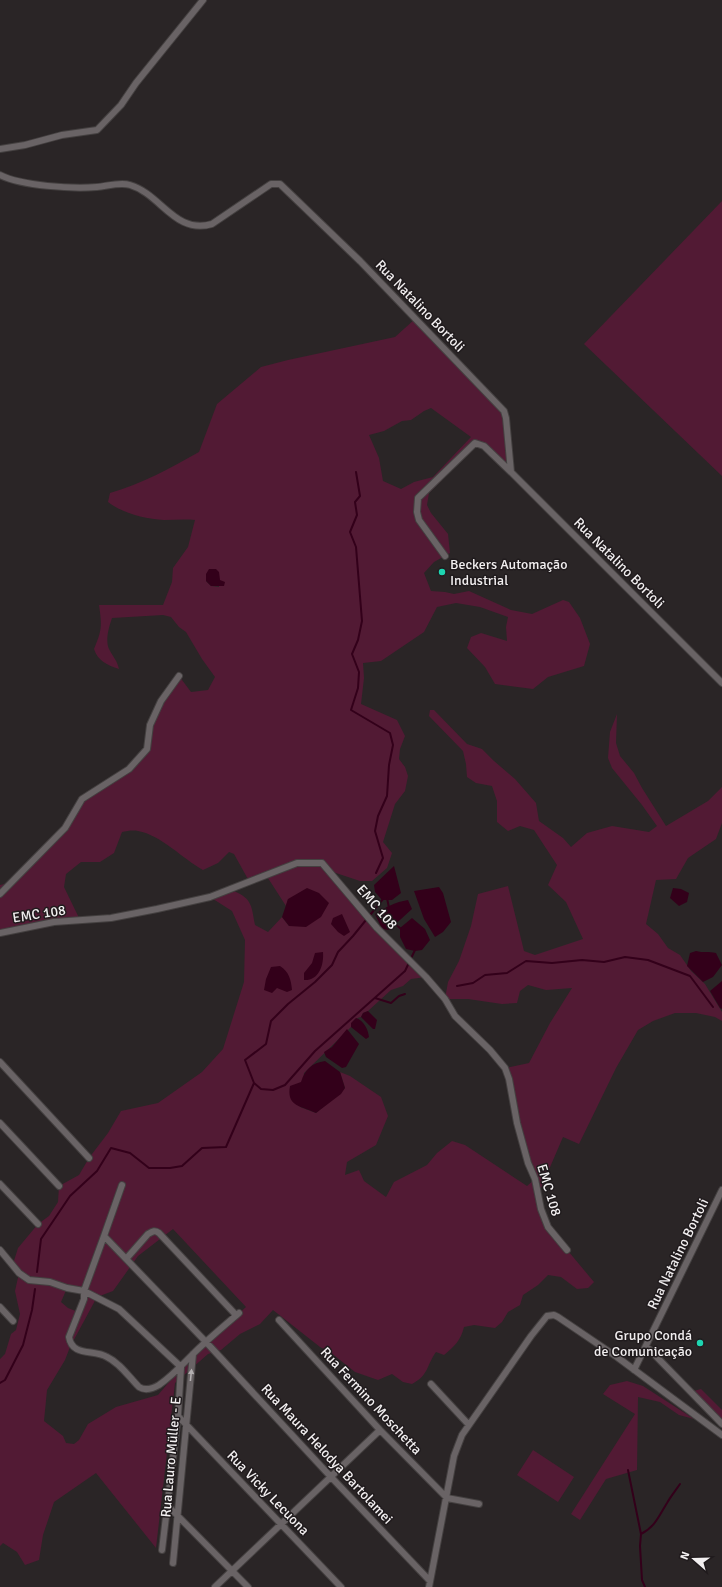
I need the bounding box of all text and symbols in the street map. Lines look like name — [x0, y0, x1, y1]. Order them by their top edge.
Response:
street label: Rua Natalino Bortoli — [372, 256, 468, 356]
street label: Rua Natalino Bortoli — [570, 514, 668, 612]
place label: Beckers Automação Industrial — [450, 556, 567, 589]
marker: Beckers Automação Industrial — [437, 567, 447, 577]
street label: EMC 108 — [353, 881, 401, 933]
street label: EMC 108 — [11, 901, 67, 927]
street label: EMC 108 — [533, 1162, 565, 1218]
street label: Rua Natalino Bortoli — [644, 1196, 712, 1312]
place label: Grupo Condá de Comunicação — [594, 1327, 692, 1360]
marker: Grupo Condá de Comunicação — [695, 1338, 705, 1348]
street label: Rua Fermino Moschetta — [317, 1344, 425, 1458]
one-way arrow — [188, 1369, 194, 1381]
street label: Rua Maura Helodya Bartolamei — [258, 1380, 396, 1528]
street label: Rua Lauro Müller - E — [157, 1396, 185, 1518]
street label: Rua Vicky Lecuona — [223, 1447, 313, 1539]
north arrow — [674, 1539, 714, 1579]
text: N — [678, 1550, 692, 1562]

